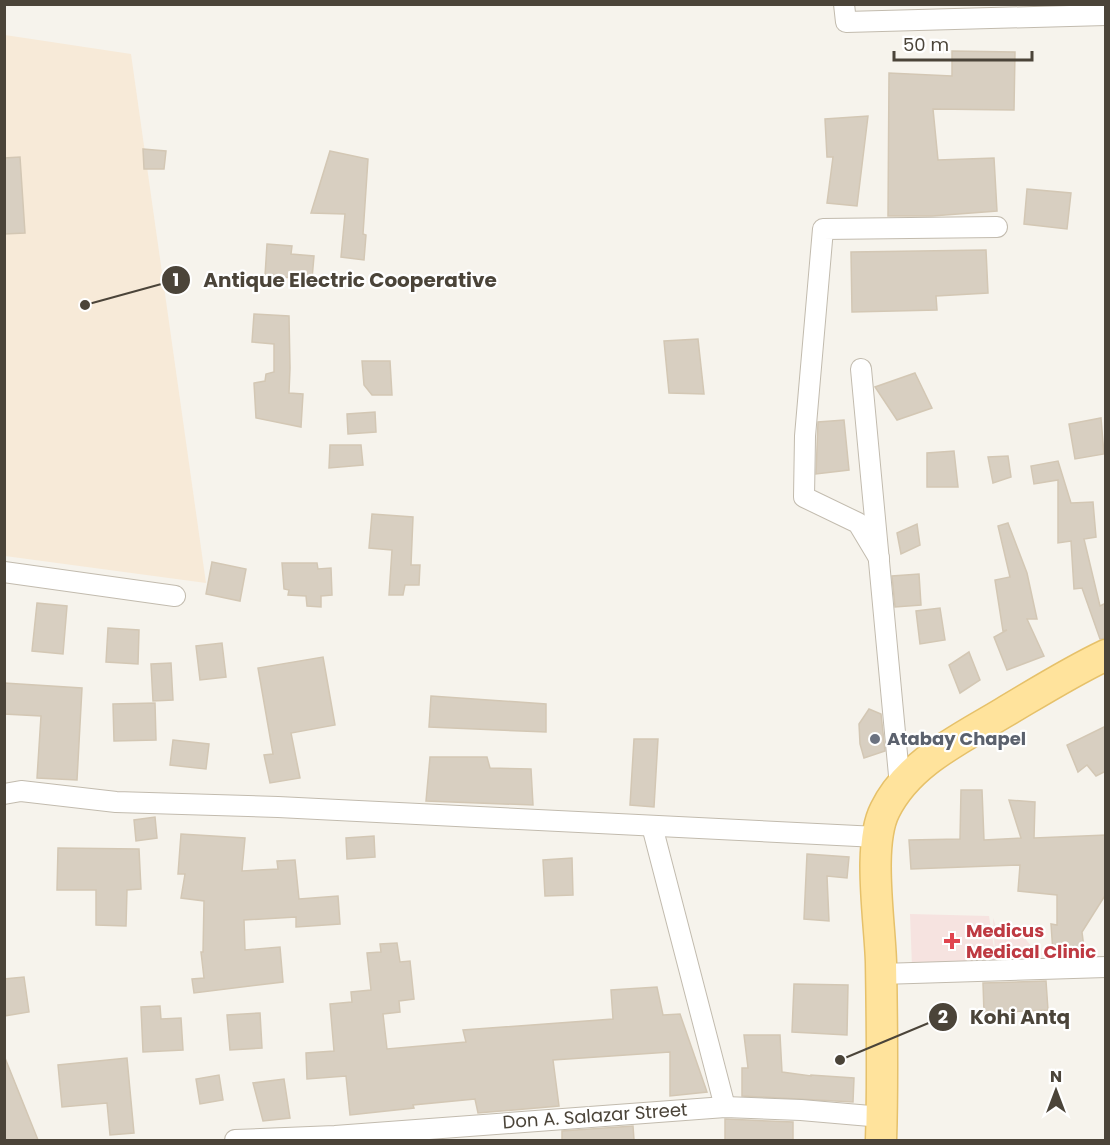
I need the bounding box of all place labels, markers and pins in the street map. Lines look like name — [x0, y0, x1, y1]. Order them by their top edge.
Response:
callout: Antique Electric Cooperative — [161, 261, 508, 299]
place label: Atabay Chapel — [887, 726, 1026, 751]
marker: Atabay Chapel — [868, 732, 882, 746]
place label: Medicus Medical Clinic — [966, 918, 1096, 964]
marker: Medicus Medical Clinic — [943, 932, 961, 950]
callout: Kohi Antq — [928, 998, 1082, 1036]

